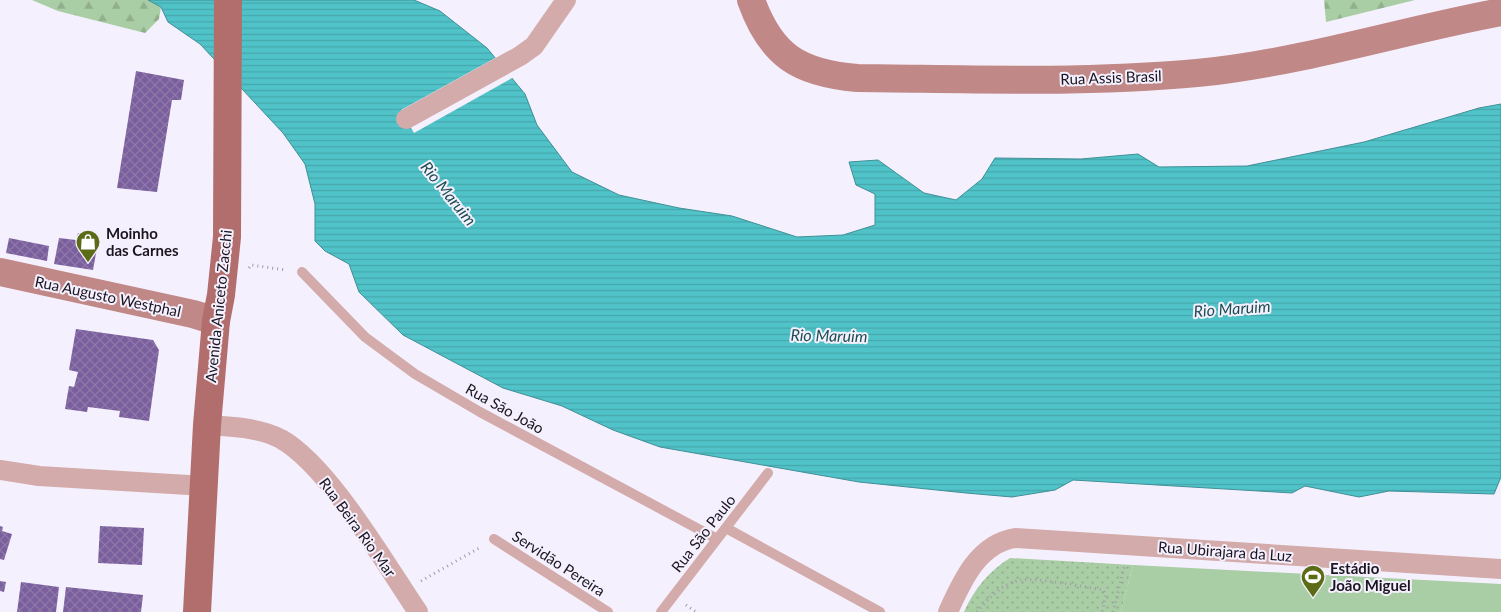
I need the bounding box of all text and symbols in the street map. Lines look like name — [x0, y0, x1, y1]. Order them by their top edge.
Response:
street label: Rua Assis Brasil — [1060, 66, 1162, 88]
water label: Rio Maruim — [417, 157, 481, 229]
place label: Moinho das Carnes — [106, 224, 179, 259]
shop icon: Moinho das Carnes — [75, 229, 101, 263]
street label: Avenida Aniceto Zacchi — [201, 229, 235, 383]
street label: Rua Augusto Westphal — [33, 272, 183, 320]
water label: Rio Maruim — [1193, 296, 1271, 320]
water label: Rio Maruim — [790, 325, 868, 345]
street label: Rua São João — [463, 379, 547, 437]
street label: Rua Beira Rio Mar — [316, 474, 400, 581]
street label: Rua São Paulo — [667, 491, 739, 575]
street label: Servidão Pereira — [509, 526, 609, 600]
street label: Rua Ubirajara da Luz — [1157, 537, 1293, 565]
place label: Estádio João Miguel — [1330, 559, 1411, 594]
sports icon: Estádio João Miguel — [1300, 564, 1326, 598]

